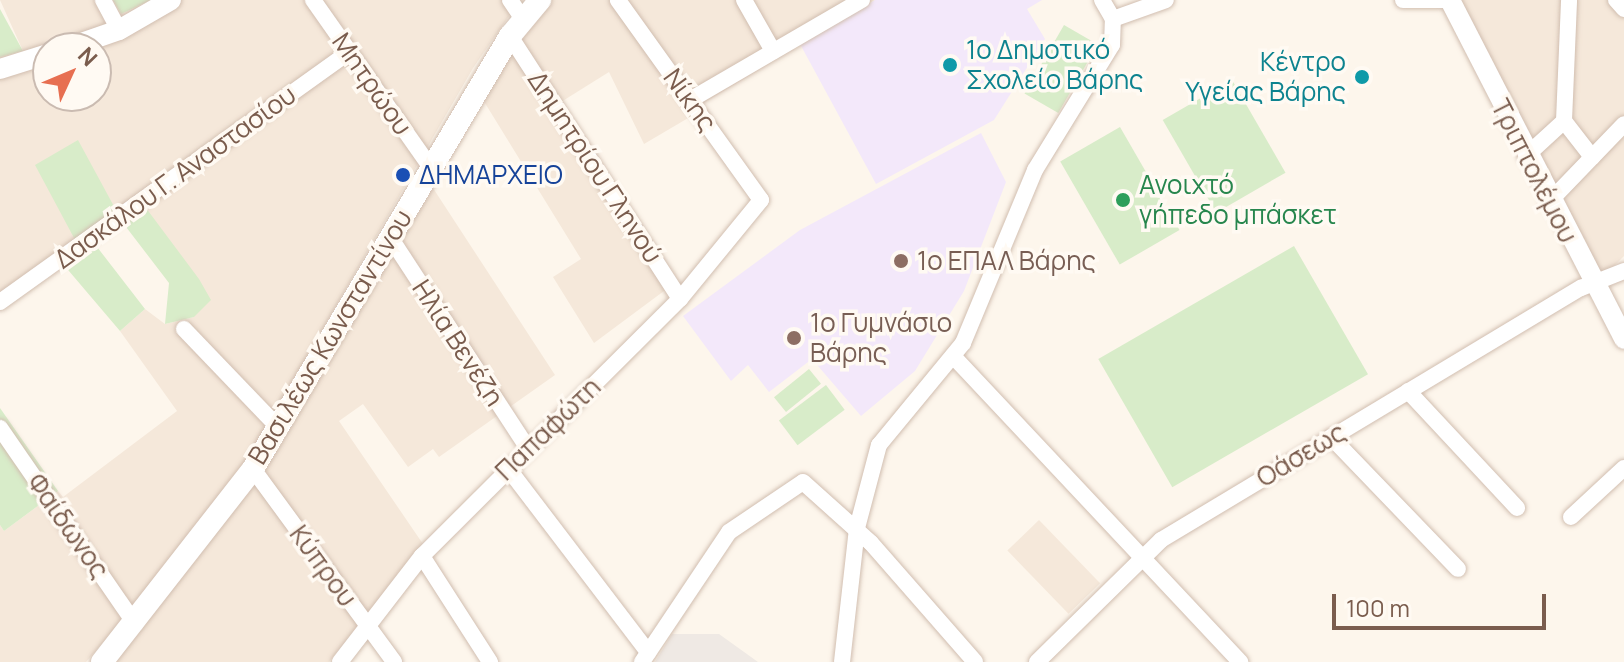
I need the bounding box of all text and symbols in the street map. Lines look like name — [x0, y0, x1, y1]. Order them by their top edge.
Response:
street label: Μητρώου — [326, 27, 418, 141]
north arrow — [32, 32, 112, 112]
place label: 1ο Δημοτικό Σχολείο Βάρης — [966, 34, 1143, 96]
text: N — [72, 41, 104, 73]
place label: Κέντρο Υγείας Βάρης — [1185, 46, 1346, 108]
marker: 1ο Δημοτικό Σχολείο Βάρης — [941, 56, 959, 74]
street label: Νίκης — [657, 63, 723, 137]
street label: Δημητρίου Γληνού — [521, 65, 669, 269]
marker: Κέντρο Υγείας Βάρης — [1353, 68, 1371, 86]
street label: Δασκάλου Γ. Αναστασίου — [48, 79, 302, 275]
street label: Τριπτολέμου — [1484, 94, 1584, 248]
place label: ΔΗΜΑΡΧΕΙΟ — [419, 159, 563, 191]
marker: ΔΗΜΑΡΧΕΙΟ — [394, 166, 412, 184]
place label: Ανοιχτό γήπεδο μπάσκετ — [1139, 169, 1337, 230]
marker: Ανοιχτό γήπεδο μπάσκετ — [1114, 191, 1132, 209]
street label: Βασιλέως Κωνσταντίνου — [242, 204, 418, 470]
place label: 1ο ΕΠΑΛ Βάρης — [917, 245, 1096, 277]
marker: 1ο ΕΠΑΛ Βάρης — [892, 252, 910, 270]
street label: Ηλία Βενέζη — [406, 274, 510, 412]
place label: 1ο Γυμνάσιο Βάρης — [810, 307, 952, 368]
marker: 1ο Γυμνάσιο Βάρης — [785, 329, 803, 347]
street label: Παπαφώτη — [489, 371, 607, 487]
street label: Οάσεως — [1251, 416, 1351, 494]
street label: Φαίδωνος — [21, 468, 115, 584]
street label: Κύπρου — [283, 519, 363, 613]
scale bar — [1336, 578, 1550, 628]
text: 100 m — [1346, 591, 1410, 624]

